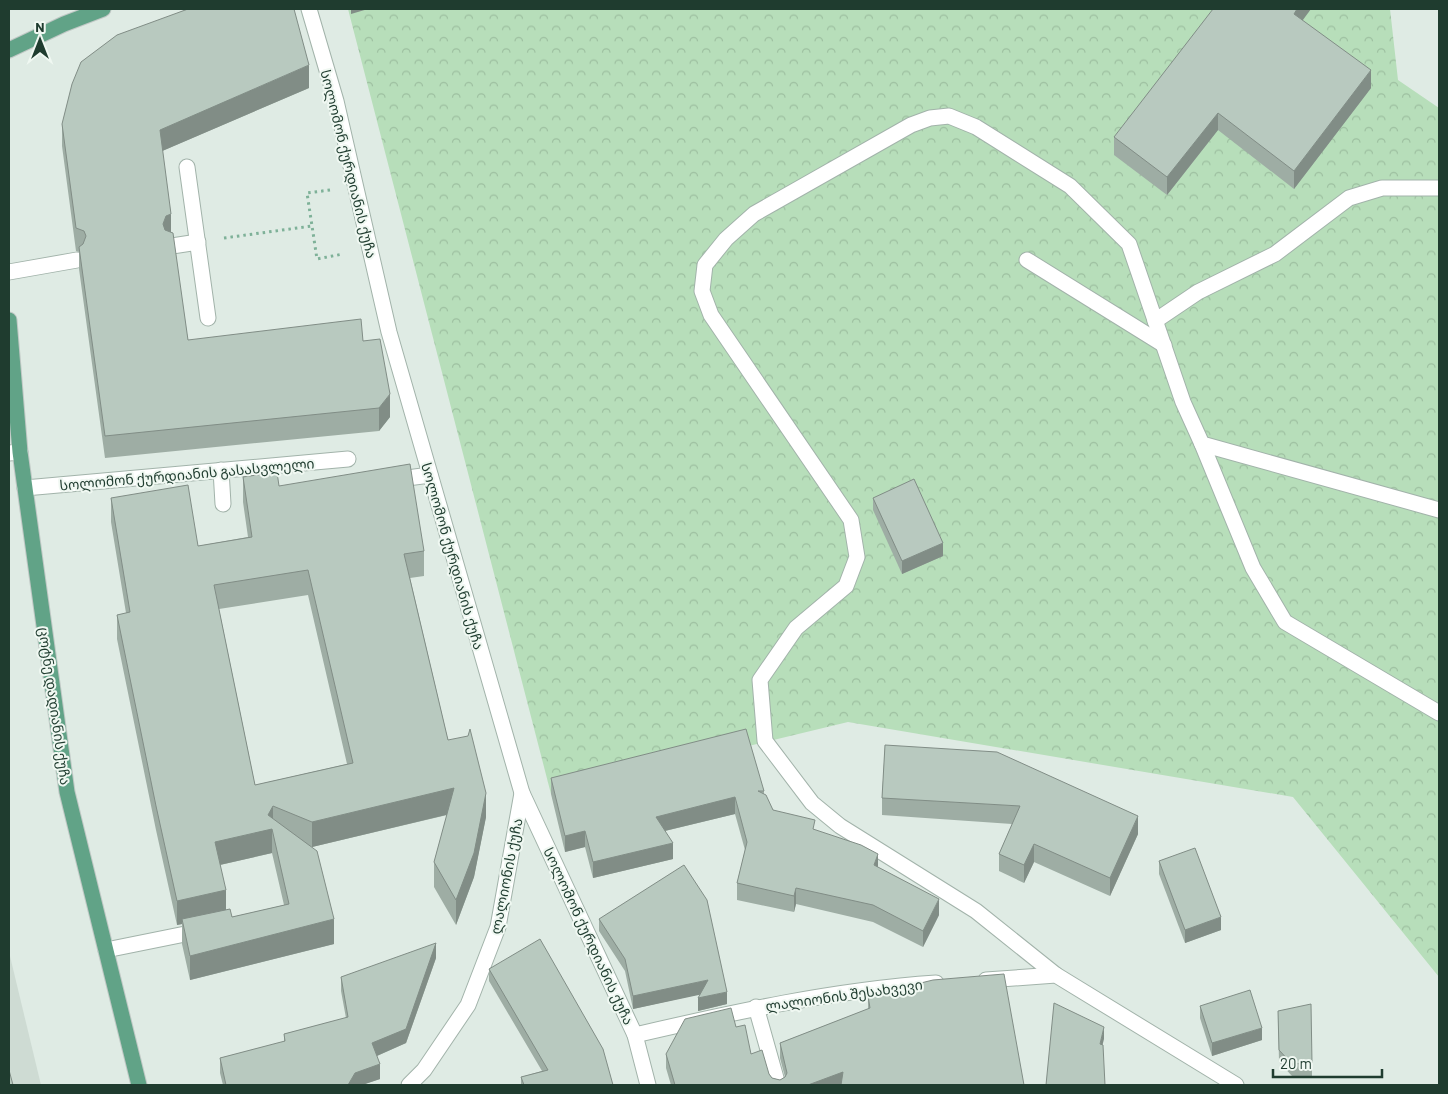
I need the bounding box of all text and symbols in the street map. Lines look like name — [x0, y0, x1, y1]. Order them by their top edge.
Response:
north arrow — [15, 15, 65, 65]
text: N — [35, 18, 45, 35]
street label: სოლომონ ქურდიანის ქუჩა — [316, 68, 381, 260]
street label: სოლომონ ქურდიანის გასასვლელი — [59, 454, 315, 495]
street label: სოლომონ ქურდიანის ქუჩა — [417, 461, 488, 652]
street label: ცოტნე დადიანის ქუჩა — [35, 626, 74, 786]
street label: ლალიონის ქუჩა — [486, 816, 527, 936]
street label: სოლომონ ქურდიანის ქუჩა — [539, 845, 638, 1028]
street label: ლალიონის შესახვევი — [764, 976, 924, 1015]
scale bar — [1273, 1046, 1382, 1078]
text: 20 m — [1280, 1054, 1312, 1072]

